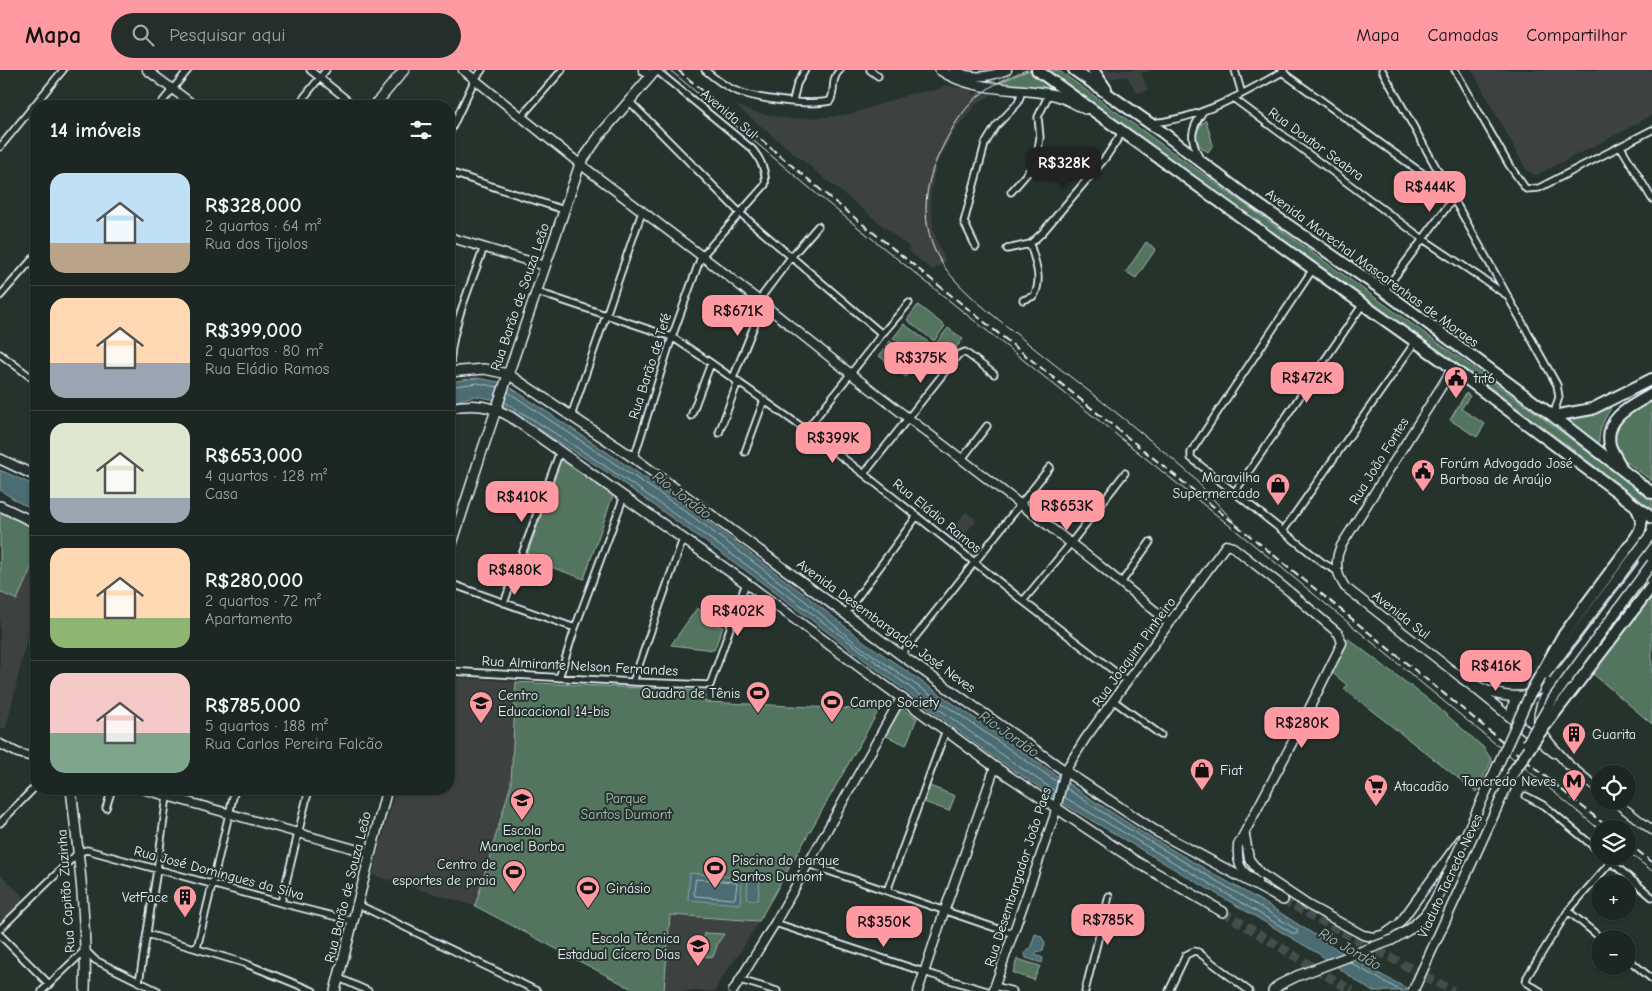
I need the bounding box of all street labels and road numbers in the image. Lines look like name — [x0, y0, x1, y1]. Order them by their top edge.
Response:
street label: Avenida Sul — [697, 85, 761, 143]
street label: Rua Doutor Seabra — [1265, 104, 1367, 184]
street label: Avenida Marechal Mascarenhas de Moraes — [1262, 185, 1482, 351]
street label: Rua Barão de Souza Leão — [487, 221, 553, 373]
street label: Rua Barão de Tefé — [625, 311, 675, 421]
street label: Rua João Fontes — [1345, 414, 1413, 508]
street label: Rua Eládio Ramos — [889, 475, 985, 557]
street label: Avenida Desembargador José Neves — [793, 555, 979, 697]
street label: Avenida Sul — [1369, 587, 1433, 643]
street label: Rua Joaquim Pinheiro — [1088, 594, 1180, 710]
street label: Rua Almirante Nelson Fernandes — [481, 652, 679, 680]
street label: Rua Desembargador João Paes — [981, 785, 1055, 969]
street label: Rua Barão de Souza Leão — [321, 810, 375, 964]
street label: Viaduto Tacredo Neves — [1414, 811, 1486, 941]
street label: Rua Capitão Zuzinha — [53, 829, 79, 953]
street label: Rua José Domingues da Silva — [132, 842, 306, 904]

